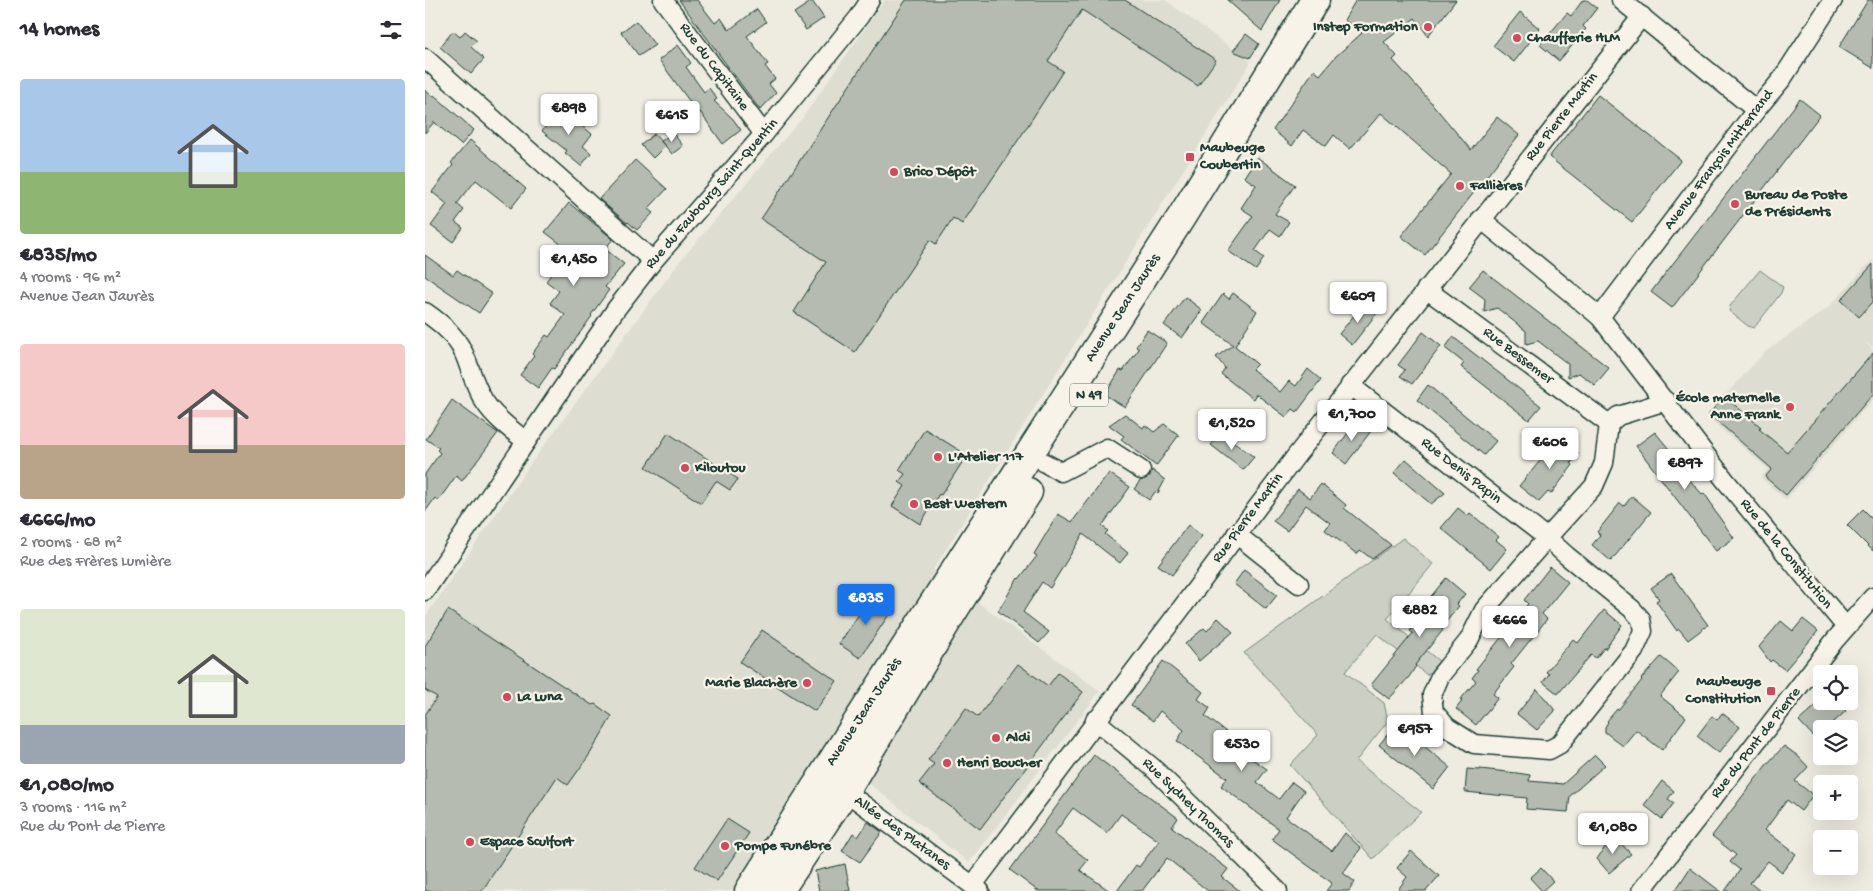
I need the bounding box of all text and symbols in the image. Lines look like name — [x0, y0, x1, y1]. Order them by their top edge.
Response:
icon: filters — [377, 16, 405, 44]
text: 14 homes — [20, 18, 99, 43]
place label: Instep Formation — [1313, 18, 1419, 36]
street label: Rue du Capitaine — [675, 20, 753, 115]
marker: Instep Formation — [1422, 21, 1434, 33]
place label: Chaufferie HLM — [1526, 29, 1620, 47]
marker: Chaufferie HLM — [1511, 32, 1523, 44]
street label: Rue Pierre Martin — [1522, 69, 1602, 165]
street label: Avenue François Mitterrand — [1660, 85, 1778, 234]
pin: €898 — [539, 94, 599, 136]
text: €898 — [551, 100, 587, 119]
pin: €615 — [642, 100, 702, 143]
text: €615 — [656, 107, 688, 126]
icon: home — [168, 111, 258, 201]
street label: Rue du Faubourg Saint-Quentin — [642, 115, 782, 273]
place label: Maubeuge Coubertin — [1199, 139, 1266, 174]
marker: Maubeuge Coubertin — [1184, 151, 1196, 163]
place label: Brico Dépôt — [903, 163, 977, 181]
marker: Brico Dépôt — [888, 166, 900, 178]
place label: Fallières — [1469, 177, 1524, 195]
marker: Fallières — [1454, 180, 1466, 192]
place label: Bureau de Poste de Présidents — [1744, 186, 1848, 221]
marker: Bureau de Poste de Présidents — [1729, 198, 1741, 210]
text: €835/mo — [20, 244, 97, 269]
pin: €1,450 — [533, 244, 615, 287]
street label: Avenue Jean Jaurès — [1081, 250, 1165, 365]
text: €1,450 — [551, 251, 597, 270]
text: 4 rooms · 96 m² — [20, 269, 121, 288]
pin: €609 — [1328, 282, 1388, 324]
text: Avenue Jean Jaurès — [20, 288, 154, 307]
text: €609 — [1341, 288, 1375, 307]
street label: Rue Bessemer — [1479, 324, 1558, 390]
icon: home — [168, 376, 258, 466]
road number: N 49 — [1070, 384, 1108, 406]
place label: École maternelle Anne Frank — [1676, 389, 1782, 424]
pin: €1,700 — [1311, 400, 1393, 442]
marker: École maternelle Anne Frank — [1784, 401, 1796, 413]
text: €1,700 — [1328, 406, 1376, 425]
pin: €1,520 — [1191, 408, 1273, 451]
text: €1,520 — [1209, 415, 1255, 434]
pin: €606 — [1520, 428, 1580, 470]
street label: Rue Denis Papin — [1417, 434, 1505, 508]
text: €606 — [1533, 434, 1567, 453]
place label: L'Atelier 117 — [948, 448, 1024, 466]
pin: €897 — [1655, 448, 1715, 491]
marker: L'Atelier 117 — [932, 451, 944, 463]
text: €897 — [1668, 455, 1702, 474]
place label: Kiloutou — [694, 459, 747, 477]
marker: Kiloutou — [679, 462, 691, 474]
street label: Rue Pierre Martin — [1208, 469, 1288, 567]
place label: Best Western — [923, 495, 1008, 513]
street label: Rue de la Constitution — [1736, 495, 1836, 613]
marker: Best Western — [908, 498, 920, 510]
text: €666/mo — [20, 509, 95, 534]
text: 2 rooms · 68 m² — [20, 534, 122, 553]
text: Rue des Frères Lumière — [20, 553, 171, 572]
pin: €835 — [836, 584, 896, 626]
text: €835 — [848, 590, 884, 609]
pin: €882 — [1390, 596, 1450, 638]
text: €882 — [1403, 602, 1437, 621]
pin: €666 — [1480, 606, 1540, 648]
text: €666 — [1493, 612, 1527, 631]
icon: home — [168, 641, 258, 731]
street label: Avenue Jean Jaurès — [822, 654, 906, 769]
map controls — [1813, 665, 1858, 875]
button: locate — [1813, 665, 1858, 710]
place label: Maubeuge Constitution — [1685, 673, 1762, 708]
place label: Marie Blachère — [705, 674, 798, 692]
marker: Marie Blachère — [801, 677, 813, 689]
street label: Rue du Pont de Pierre — [1707, 684, 1805, 802]
marker: Maubeuge Constitution — [1765, 685, 1777, 697]
place label: La Luna — [517, 688, 563, 706]
marker: La Luna — [501, 691, 513, 703]
pin: €957 — [1385, 714, 1445, 757]
button: layers — [1813, 720, 1858, 765]
text: €957 — [1398, 721, 1432, 740]
place label: Aldi — [1005, 729, 1030, 747]
pin: €530 — [1212, 730, 1272, 772]
marker: Aldi — [990, 732, 1002, 744]
text: €530 — [1224, 736, 1260, 755]
place label: Henri Boucher — [957, 754, 1043, 772]
street label: Rue Sydney Thomas — [1138, 754, 1238, 852]
marker: Henri Boucher — [941, 757, 953, 769]
text: €1,080/mo — [20, 774, 114, 799]
button: + — [1813, 775, 1858, 820]
street label: Allée des Platanes — [850, 792, 954, 874]
text: 3 rooms · 116 m² — [20, 799, 127, 818]
pin: €1,080 — [1572, 812, 1654, 855]
text: Rue du Pont de Pierre — [20, 818, 165, 837]
text: €1,080 — [1589, 819, 1637, 838]
button: − — [1813, 830, 1858, 875]
place label: Espace Sculfort — [480, 833, 575, 851]
marker: Espace Sculfort — [464, 836, 476, 848]
place label: Pompe Funébre — [734, 837, 832, 855]
marker: Pompe Funébre — [719, 840, 731, 852]

